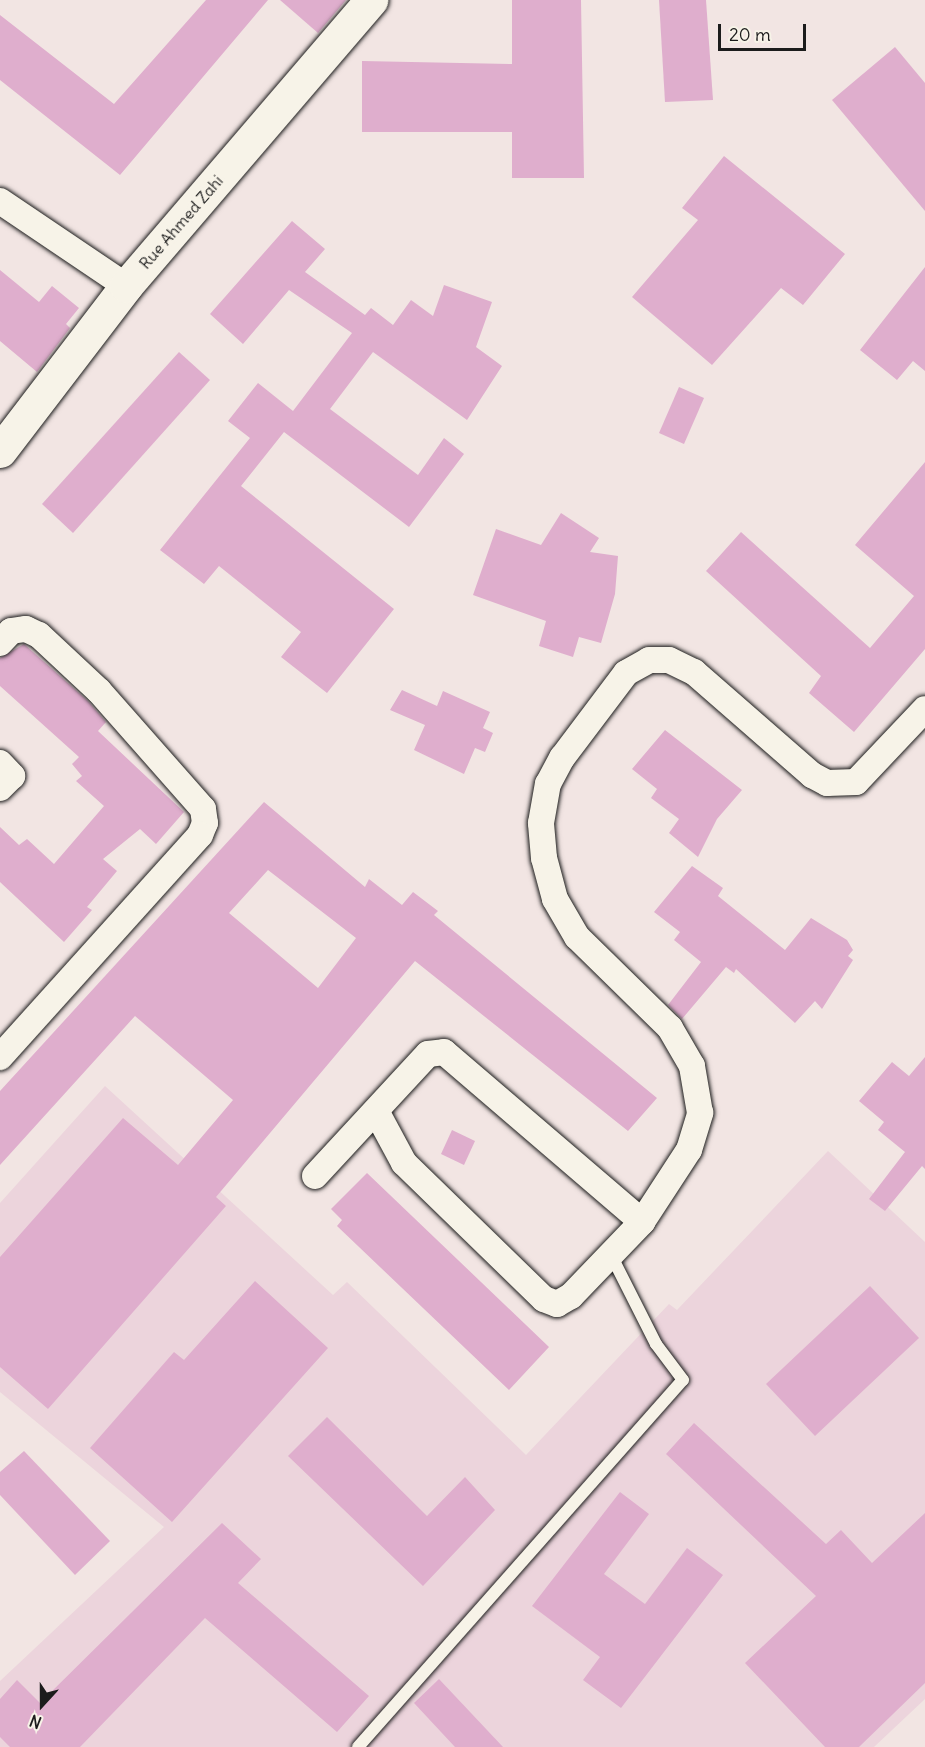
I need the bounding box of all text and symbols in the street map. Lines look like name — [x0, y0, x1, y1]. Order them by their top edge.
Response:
scale bar — [721, 12, 810, 50]
text: 20 m — [729, 23, 771, 46]
street label: Rue Ahmed Zahi — [135, 171, 227, 273]
north arrow — [12, 1675, 72, 1735]
text: N — [27, 1710, 44, 1733]

